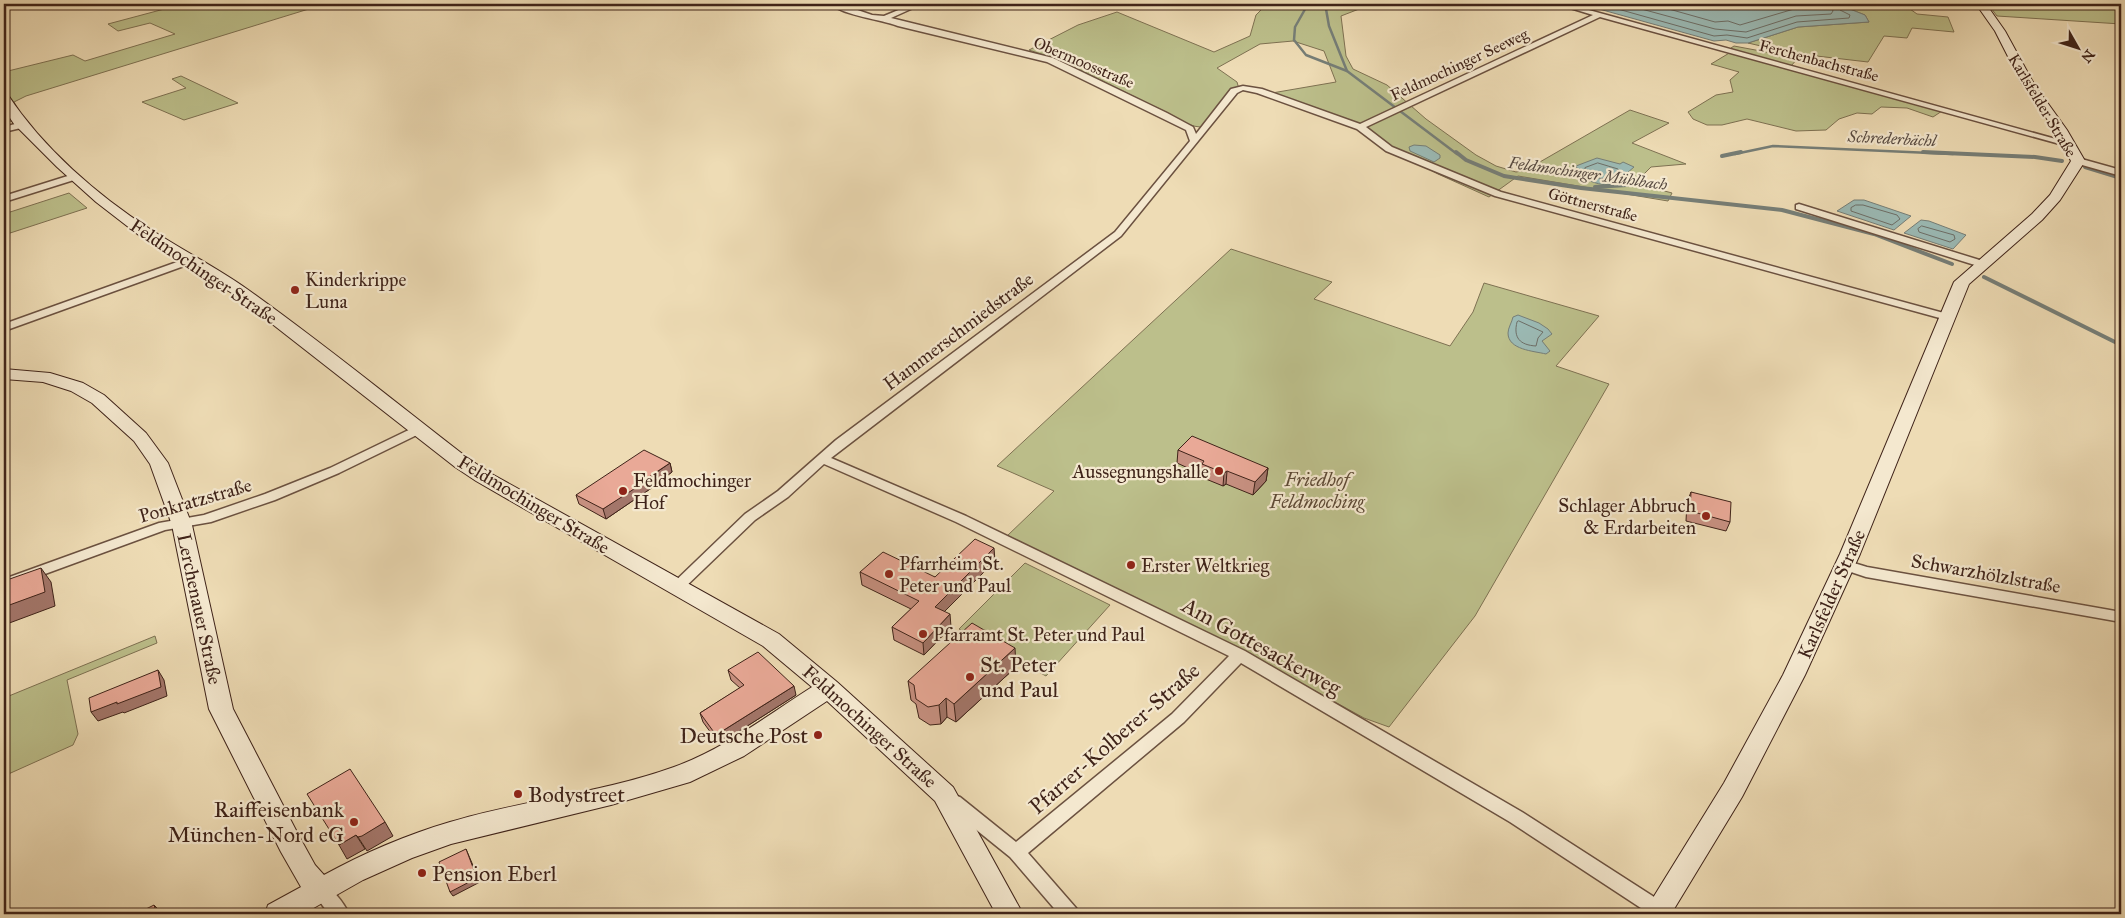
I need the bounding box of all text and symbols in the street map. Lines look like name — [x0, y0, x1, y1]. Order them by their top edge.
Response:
north arrow — [2052, 22, 2102, 72]
street label: Feldmochinger Seeweg — [1387, 24, 1532, 106]
street label: Obermoosstraße — [1031, 33, 1137, 92]
street label: Ferchenbachstraße — [1757, 35, 1881, 86]
text: N — [2077, 46, 2098, 66]
street label: Karlsfelder Straße — [2004, 50, 2081, 161]
water label: Schrederbächl — [1846, 127, 1938, 150]
water label: Feldmochinger Mühlbach — [1506, 153, 1669, 194]
street label: Göttnerstraße — [1546, 183, 1640, 226]
street label: Feldmochinger Straße — [125, 214, 282, 330]
street label: Hammerschmiedstraße — [879, 267, 1038, 395]
place label: Kinderkrippe Luna — [305, 268, 407, 313]
marker: Kinderkrippe Luna — [289, 284, 301, 296]
street label: Feldmochinger Straße — [453, 450, 614, 560]
place label: Aussegnungshalle — [1072, 460, 1209, 484]
marker: Aussegnungshalle — [1213, 465, 1225, 477]
park label: Friedhof Feldmoching — [1268, 468, 1366, 513]
place label: Feldmochinger Hof — [633, 469, 752, 514]
street label: Ponkratzstraße — [136, 473, 254, 528]
marker: Feldmochinger Hof — [617, 485, 629, 497]
place label: Schlager Abbruch & Erdarbeiten — [1558, 494, 1696, 539]
marker: Schlager Abbruch & Erdarbeiten — [1700, 510, 1712, 522]
street label: Karlsfelder Straße — [1793, 526, 1870, 662]
street label: Lerchenauer Straße — [172, 532, 227, 687]
street label: Schwarzhölzlstraße — [1909, 549, 2063, 598]
place label: Pfarrheim St. Peter und Paul — [899, 552, 1012, 597]
place label: Erster Weltkrieg — [1141, 554, 1269, 578]
marker: Erster Weltkrieg — [1125, 559, 1137, 571]
marker: Pfarrheim St. Peter und Paul — [883, 568, 895, 580]
street label: Am Gottesackerweg — [1177, 591, 1347, 702]
place label: Pfarramt St. Peter und Paul — [933, 623, 1146, 646]
marker: Pfarramt St. Peter und Paul — [917, 628, 929, 640]
place label: St. Peter und Paul — [980, 651, 1059, 703]
street label: Pfarrer-Kolberer-Straße — [1023, 657, 1205, 820]
street label: Feldmochinger Straße — [797, 660, 942, 794]
marker: St. Peter und Paul — [964, 671, 976, 683]
place label: Deutsche Post — [679, 722, 808, 749]
marker: Deutsche Post — [812, 729, 824, 741]
place label: Bodystreet — [528, 781, 625, 808]
marker: Bodystreet — [512, 788, 524, 800]
place label: Raiffeisenbank München-Nord eG — [168, 796, 345, 848]
marker: Raiffeisenbank München-Nord eG — [348, 816, 360, 828]
place label: Pension Eberl — [432, 860, 557, 887]
marker: Pension Eberl — [416, 867, 428, 879]

